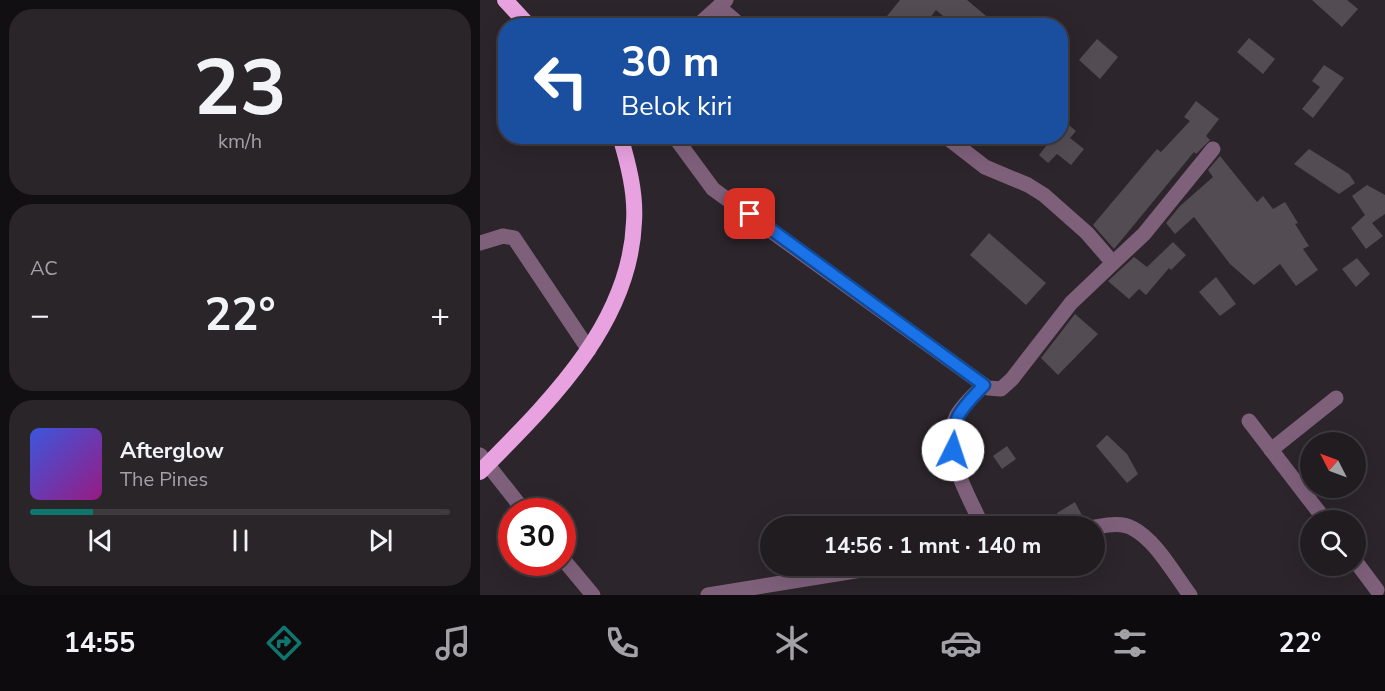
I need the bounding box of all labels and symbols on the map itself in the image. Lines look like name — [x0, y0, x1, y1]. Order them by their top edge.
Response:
pin — [724, 188, 775, 239]
position arrow — [921, 418, 985, 482]
north arrow — [1300, 432, 1366, 498]
speed limit sign: 30 — [498, 498, 576, 576]

